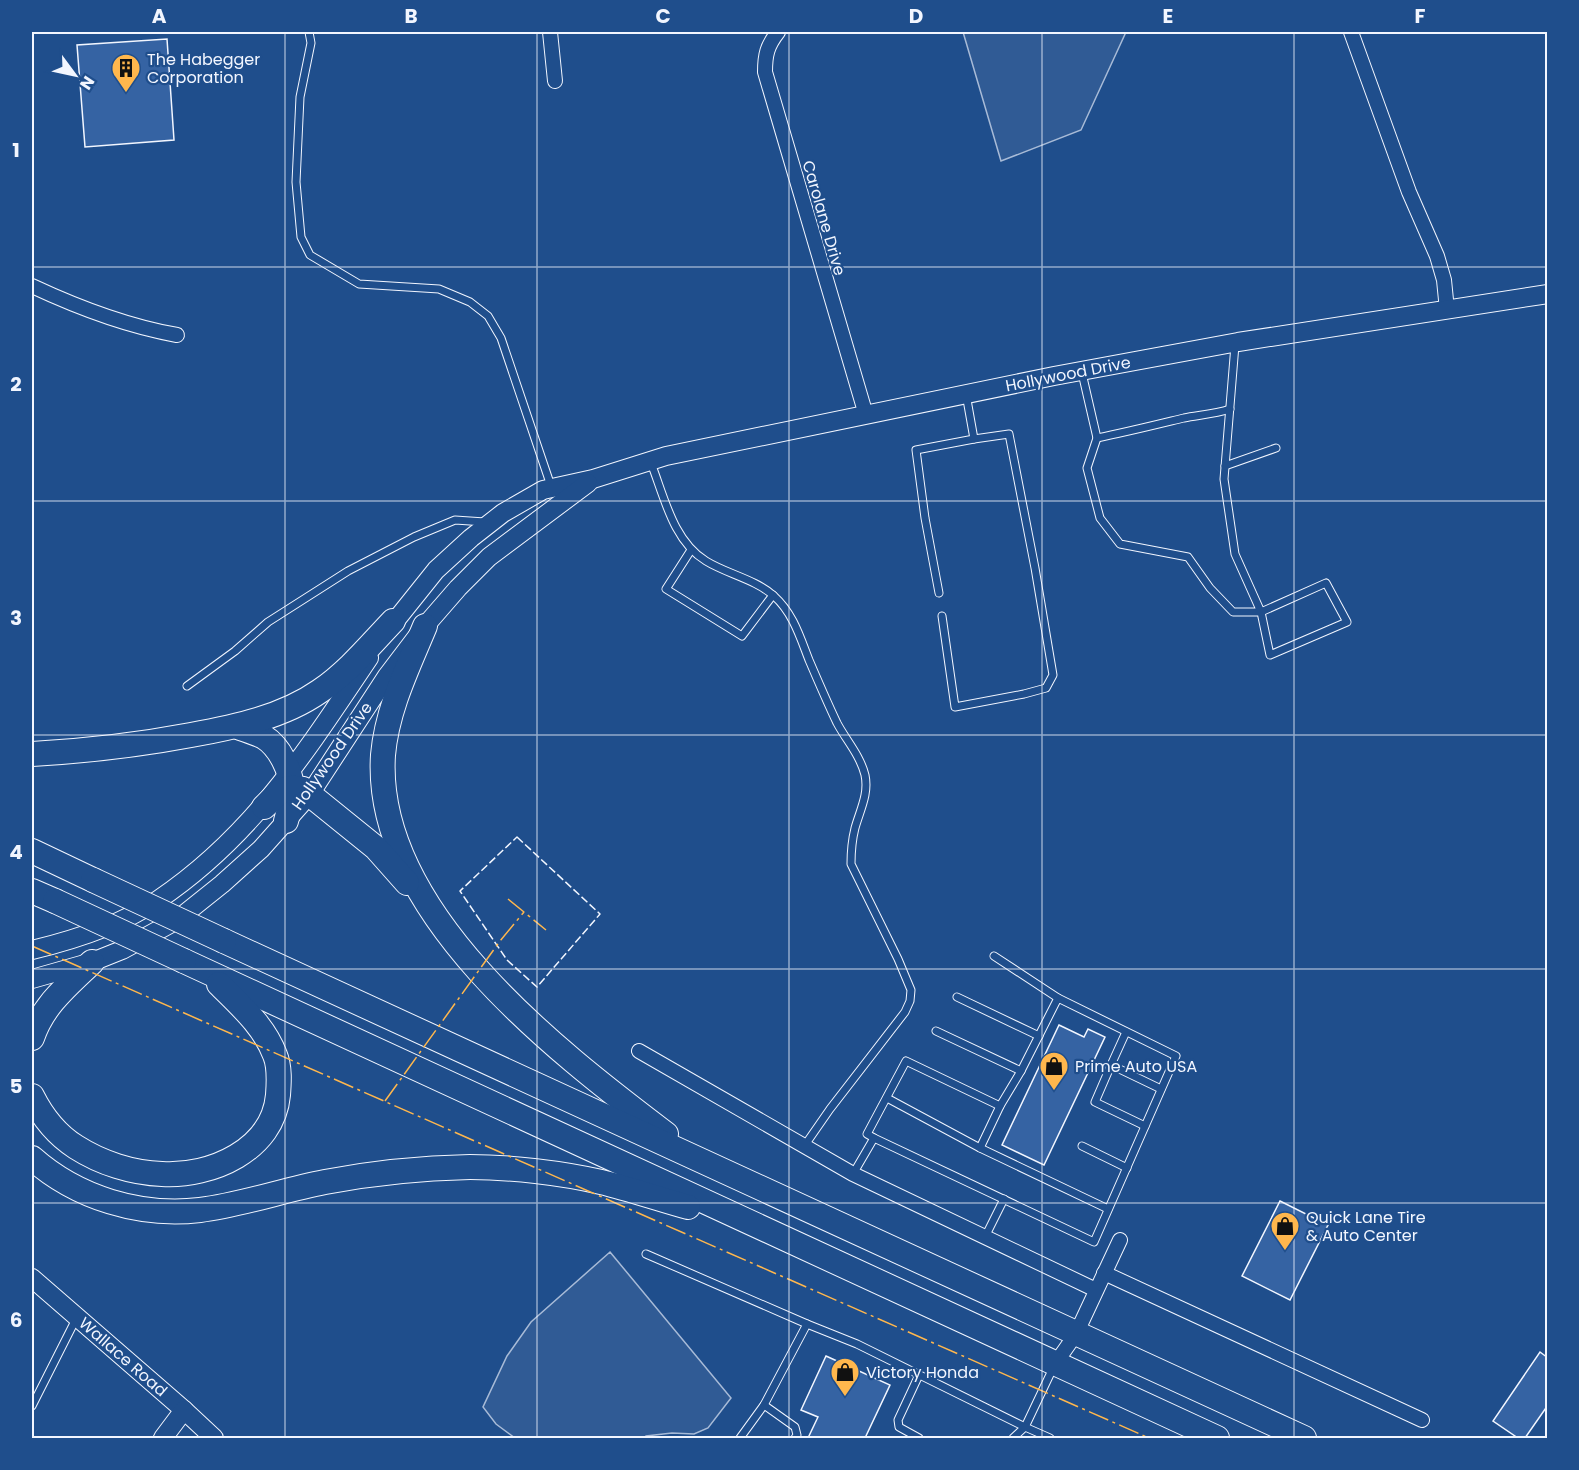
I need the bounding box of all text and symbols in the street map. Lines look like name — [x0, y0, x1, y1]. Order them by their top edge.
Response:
text: A — [152, 2, 167, 30]
text: B — [404, 2, 418, 30]
text: C — [655, 2, 671, 30]
text: D — [909, 2, 923, 30]
text: E — [1163, 2, 1173, 30]
text: F — [1415, 2, 1426, 30]
north arrow — [45, 45, 105, 105]
place label: The Habegger Corporation — [147, 48, 260, 89]
building icon: The Habegger Corporation — [110, 52, 142, 94]
text: N — [74, 72, 100, 94]
text: 1 — [12, 136, 20, 164]
street label: Carolane Drive — [797, 158, 851, 278]
street label: Hollywood Drive — [1003, 351, 1133, 397]
text: 2 — [10, 370, 22, 398]
text: 3 — [10, 604, 22, 632]
street label: Hollywood Drive — [286, 697, 378, 815]
text: 4 — [9, 838, 23, 866]
shop icon: Prime Auto USA — [1038, 1050, 1070, 1092]
place label: Prime Auto USA — [1075, 1055, 1197, 1078]
text: 5 — [10, 1072, 23, 1100]
place label: Quick Lane Tire & Auto Center — [1306, 1206, 1426, 1247]
shop icon: Quick Lane Tire & Auto Center — [1269, 1210, 1301, 1252]
text: 6 — [10, 1306, 22, 1334]
street label: Wallace Road — [74, 1312, 172, 1402]
shop icon: Victory Honda — [829, 1356, 861, 1398]
place label: Victory Honda — [866, 1361, 979, 1384]

